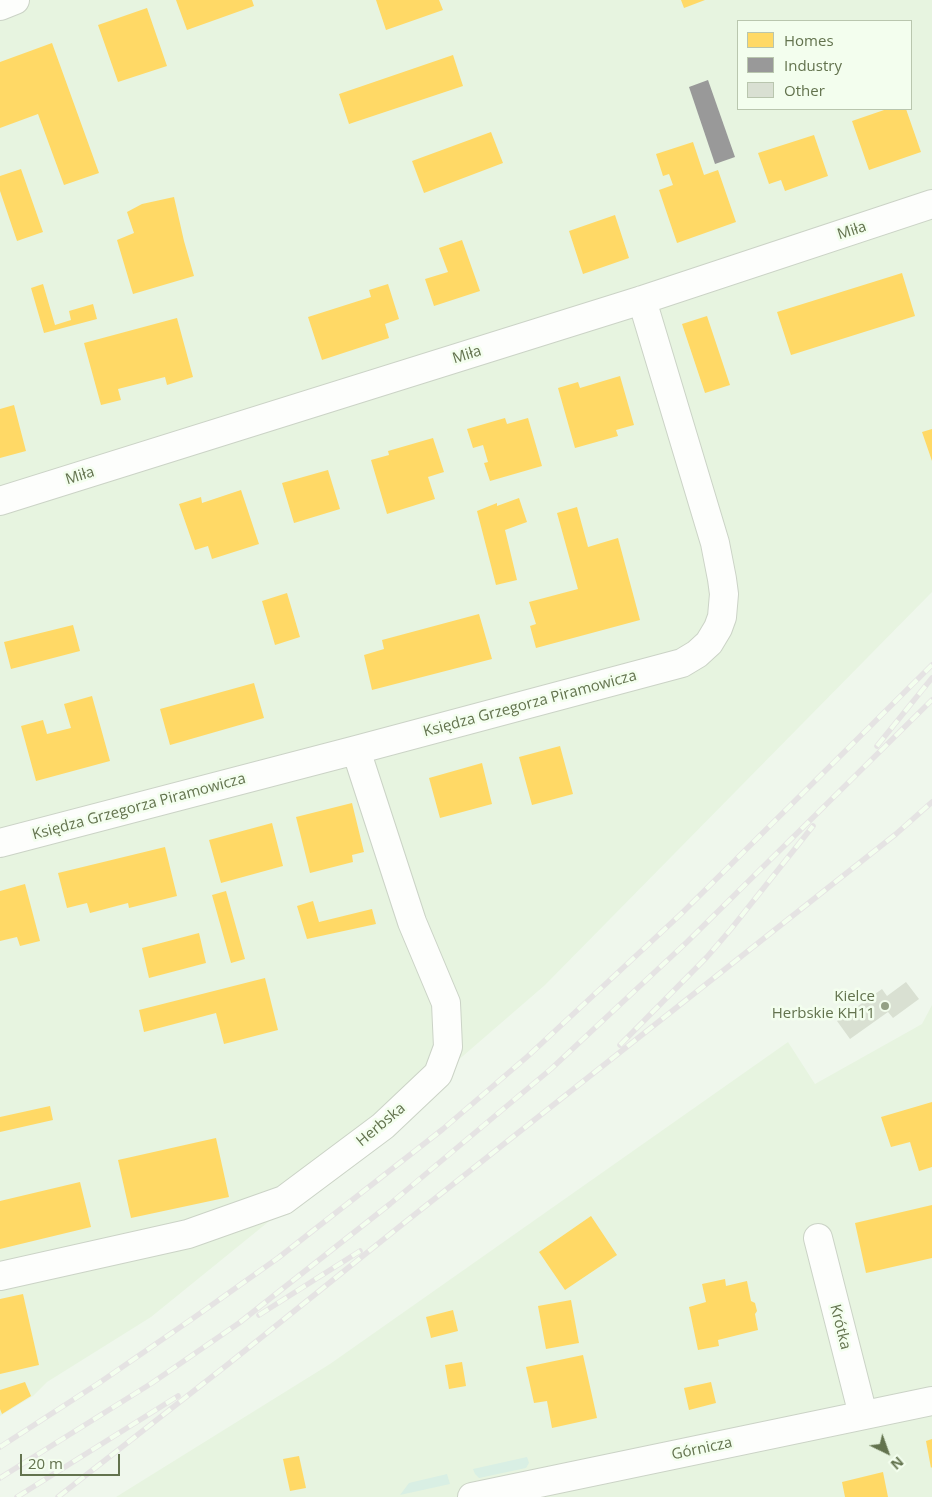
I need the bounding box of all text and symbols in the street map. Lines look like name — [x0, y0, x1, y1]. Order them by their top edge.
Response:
legend — [737, 20, 912, 110]
text: Homes — [784, 30, 834, 50]
text: Industry — [784, 55, 842, 75]
text: Other — [784, 80, 825, 100]
street label: Miła — [835, 218, 869, 244]
street label: Miła — [450, 342, 484, 368]
street label: Miła — [63, 463, 97, 489]
street label: Księdza Grzegorza Piramowicza — [421, 667, 639, 741]
street label: Księdza Grzegorza Piramowicza — [30, 770, 248, 844]
place label: Kielce Herbskie KH11 — [772, 988, 875, 1023]
marker: Kielce Herbskie KH11 — [879, 1000, 891, 1012]
street label: Herbska — [353, 1099, 409, 1151]
street label: Krótka — [826, 1303, 854, 1351]
north arrow — [862, 1427, 912, 1477]
street label: Górnicza — [670, 1434, 734, 1464]
scale bar — [22, 1444, 122, 1476]
text: 20 m — [28, 1453, 63, 1473]
text: N — [887, 1453, 908, 1474]

